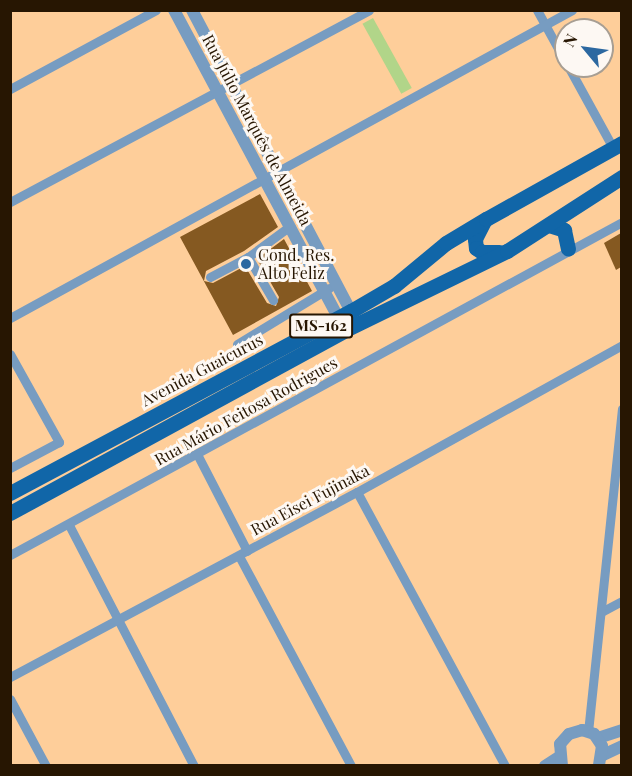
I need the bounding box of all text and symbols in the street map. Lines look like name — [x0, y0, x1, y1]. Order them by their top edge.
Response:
north arrow — [554, 18, 614, 78]
text: N — [558, 30, 582, 50]
street label: Rua Júlio Marquês de Almeida — [198, 31, 316, 229]
place label: Cond. Res. Alto Feliz — [258, 245, 334, 283]
marker: Cond. Res. Alto Feliz — [239, 257, 253, 271]
road number: MS-162 — [288, 314, 354, 338]
street label: Avenida Guaicurus — [138, 330, 266, 410]
street label: Rua Mário Feitosa Rodrigues — [151, 353, 341, 469]
street label: Rua Eisei Fujinaka — [247, 461, 373, 539]

